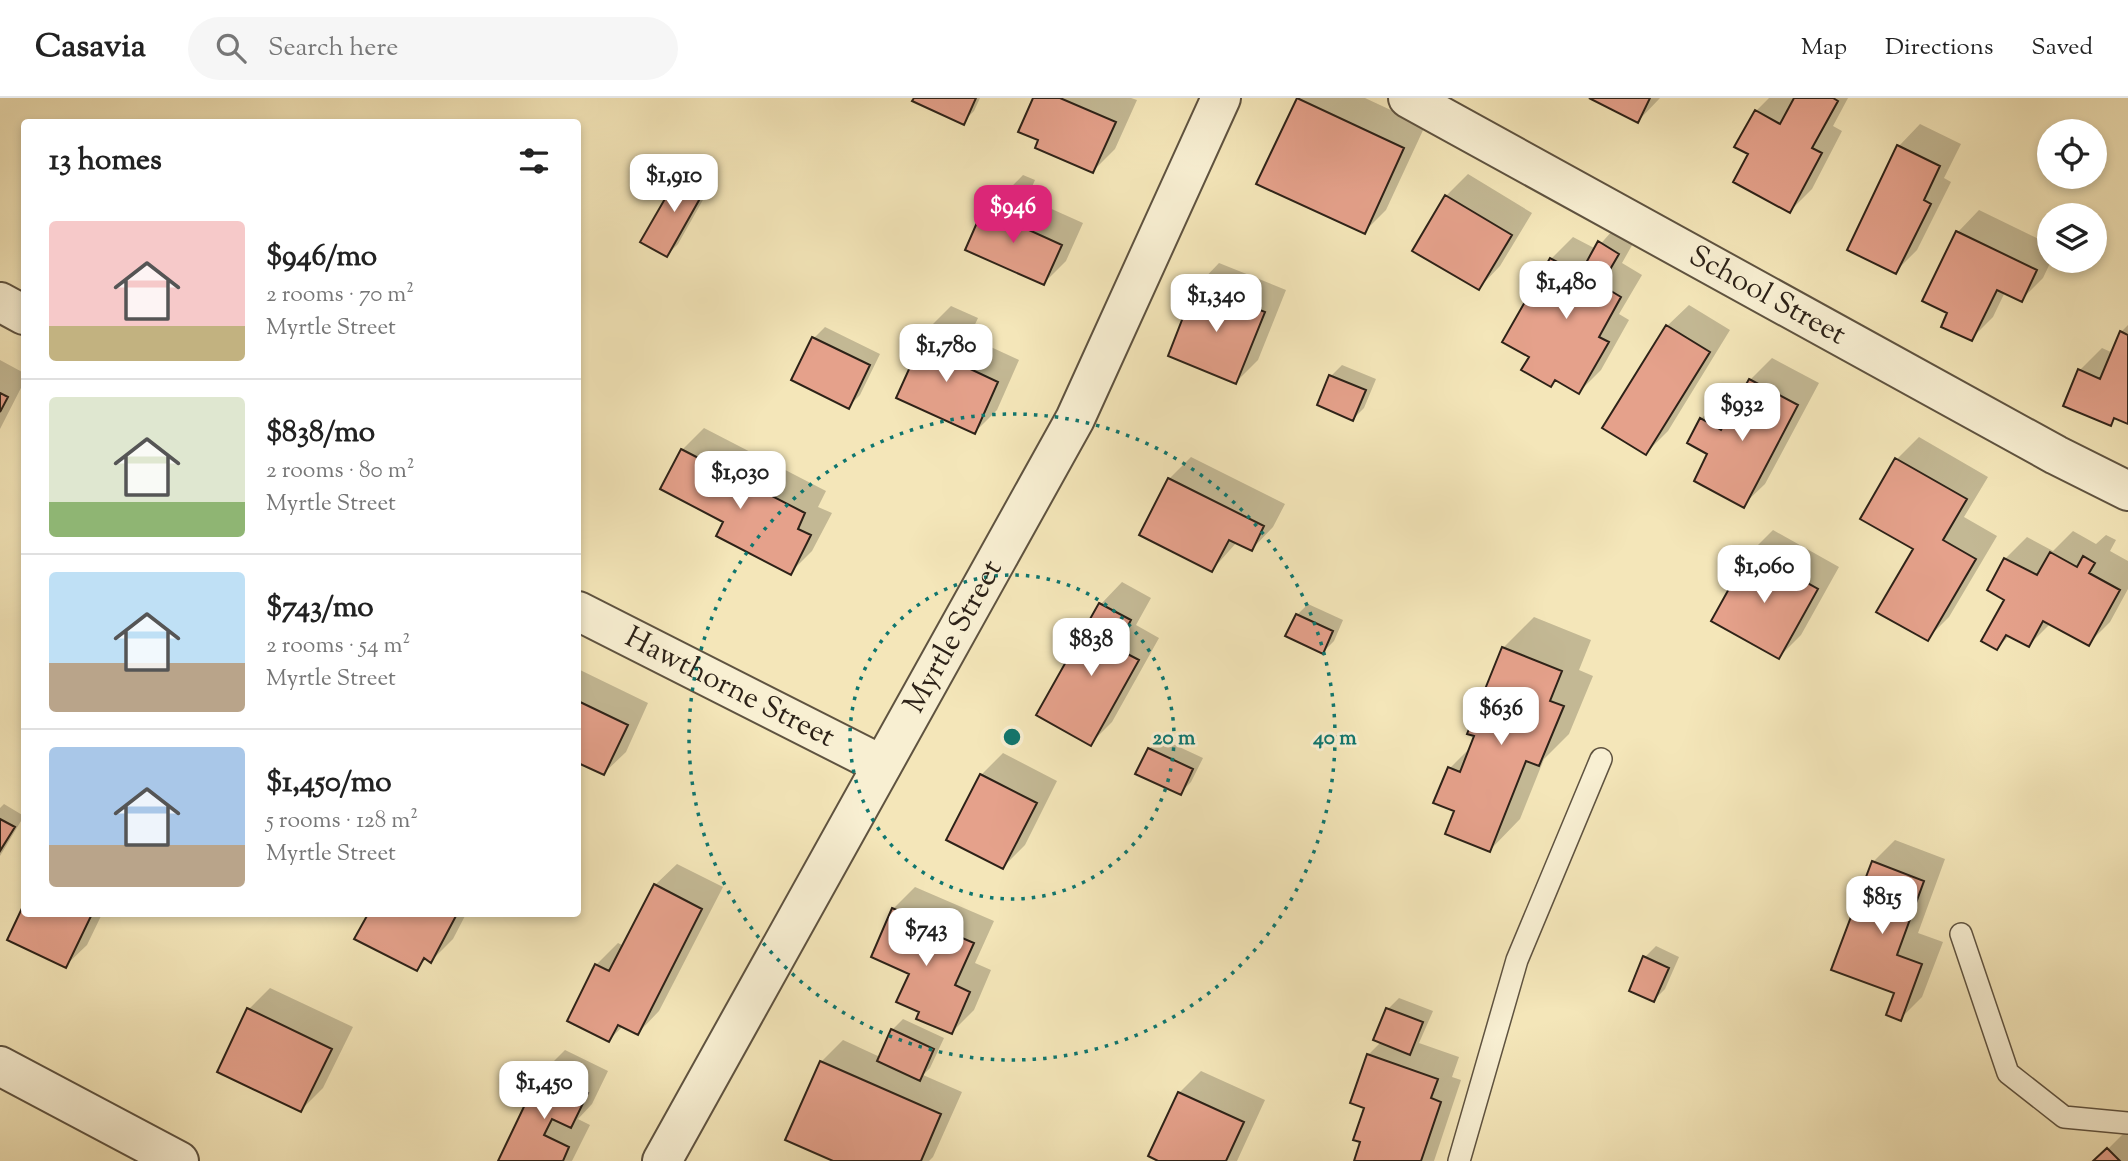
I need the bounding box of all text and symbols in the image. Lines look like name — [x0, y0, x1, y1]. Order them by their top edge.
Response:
search box — [188, 17, 678, 80]
text: Casavia — [35, 24, 146, 72]
icon: search — [212, 29, 250, 67]
text: Search here — [268, 30, 398, 67]
text: Map — [1801, 31, 1847, 65]
text: Directions — [1885, 31, 1993, 65]
text: Saved — [2031, 31, 2093, 65]
map controls — [2037, 119, 2107, 273]
button: locate — [2037, 119, 2107, 189]
text: 13 homes — [49, 140, 162, 183]
icon: filters — [515, 142, 553, 180]
pin: $1,910 — [617, 155, 731, 214]
text: $1,910 — [646, 160, 702, 193]
pin: $946 — [972, 186, 1054, 245]
text: $946 — [990, 191, 1036, 224]
button: layers — [2037, 203, 2107, 273]
street label: School Street — [1681, 235, 1853, 357]
text: $946/mo — [266, 236, 377, 279]
icon: home — [105, 249, 189, 333]
pin: $1,480 — [1509, 262, 1623, 321]
text: $1,480 — [1535, 267, 1597, 300]
pin: $1,340 — [1159, 274, 1273, 334]
text: 2 rooms · 70 m² — [266, 279, 414, 312]
text: $1,340 — [1187, 280, 1245, 313]
text: Myrtle Street — [266, 312, 396, 345]
pin: $1,780 — [889, 324, 1003, 384]
text: $1,780 — [915, 330, 977, 363]
pin: $932 — [1701, 384, 1783, 443]
text: $932 — [1720, 389, 1764, 422]
text: $838/mo — [266, 412, 375, 455]
icon: home — [105, 425, 189, 509]
pin: $1,030 — [683, 452, 797, 511]
text: 2 rooms · 80 m² — [266, 455, 414, 488]
text: $1,030 — [711, 457, 769, 490]
text: Myrtle Street — [266, 488, 396, 521]
pin: $1,060 — [1707, 546, 1821, 605]
text: $1,060 — [1734, 551, 1794, 584]
street label: Myrtle Street — [894, 552, 1014, 721]
text: $743/mo — [266, 587, 374, 630]
icon: home — [105, 600, 189, 684]
street label: Hawthorne Street — [617, 617, 842, 759]
pin: $838 — [1050, 618, 1132, 678]
text: $838 — [1069, 624, 1113, 657]
text: 2 rooms · 54 m² — [266, 630, 410, 663]
text: Myrtle Street — [266, 663, 396, 696]
pin: $636 — [1460, 688, 1542, 747]
text: $636 — [1479, 693, 1523, 726]
text: 20 m — [1153, 724, 1196, 754]
text: 40 m — [1312, 724, 1357, 754]
centre of rings — [1000, 725, 1024, 749]
text: $1,450/mo — [266, 762, 392, 805]
icon: home — [105, 775, 189, 859]
text: 5 rooms · 128 m² — [266, 805, 418, 838]
text: Myrtle Street — [266, 838, 396, 871]
pin: $815 — [1841, 876, 1923, 936]
text: $815 — [1862, 882, 1902, 915]
pin: $743 — [885, 908, 967, 968]
text: $743 — [904, 914, 948, 947]
pin: $1,450 — [487, 1062, 601, 1121]
text: $1,450 — [515, 1067, 573, 1100]

